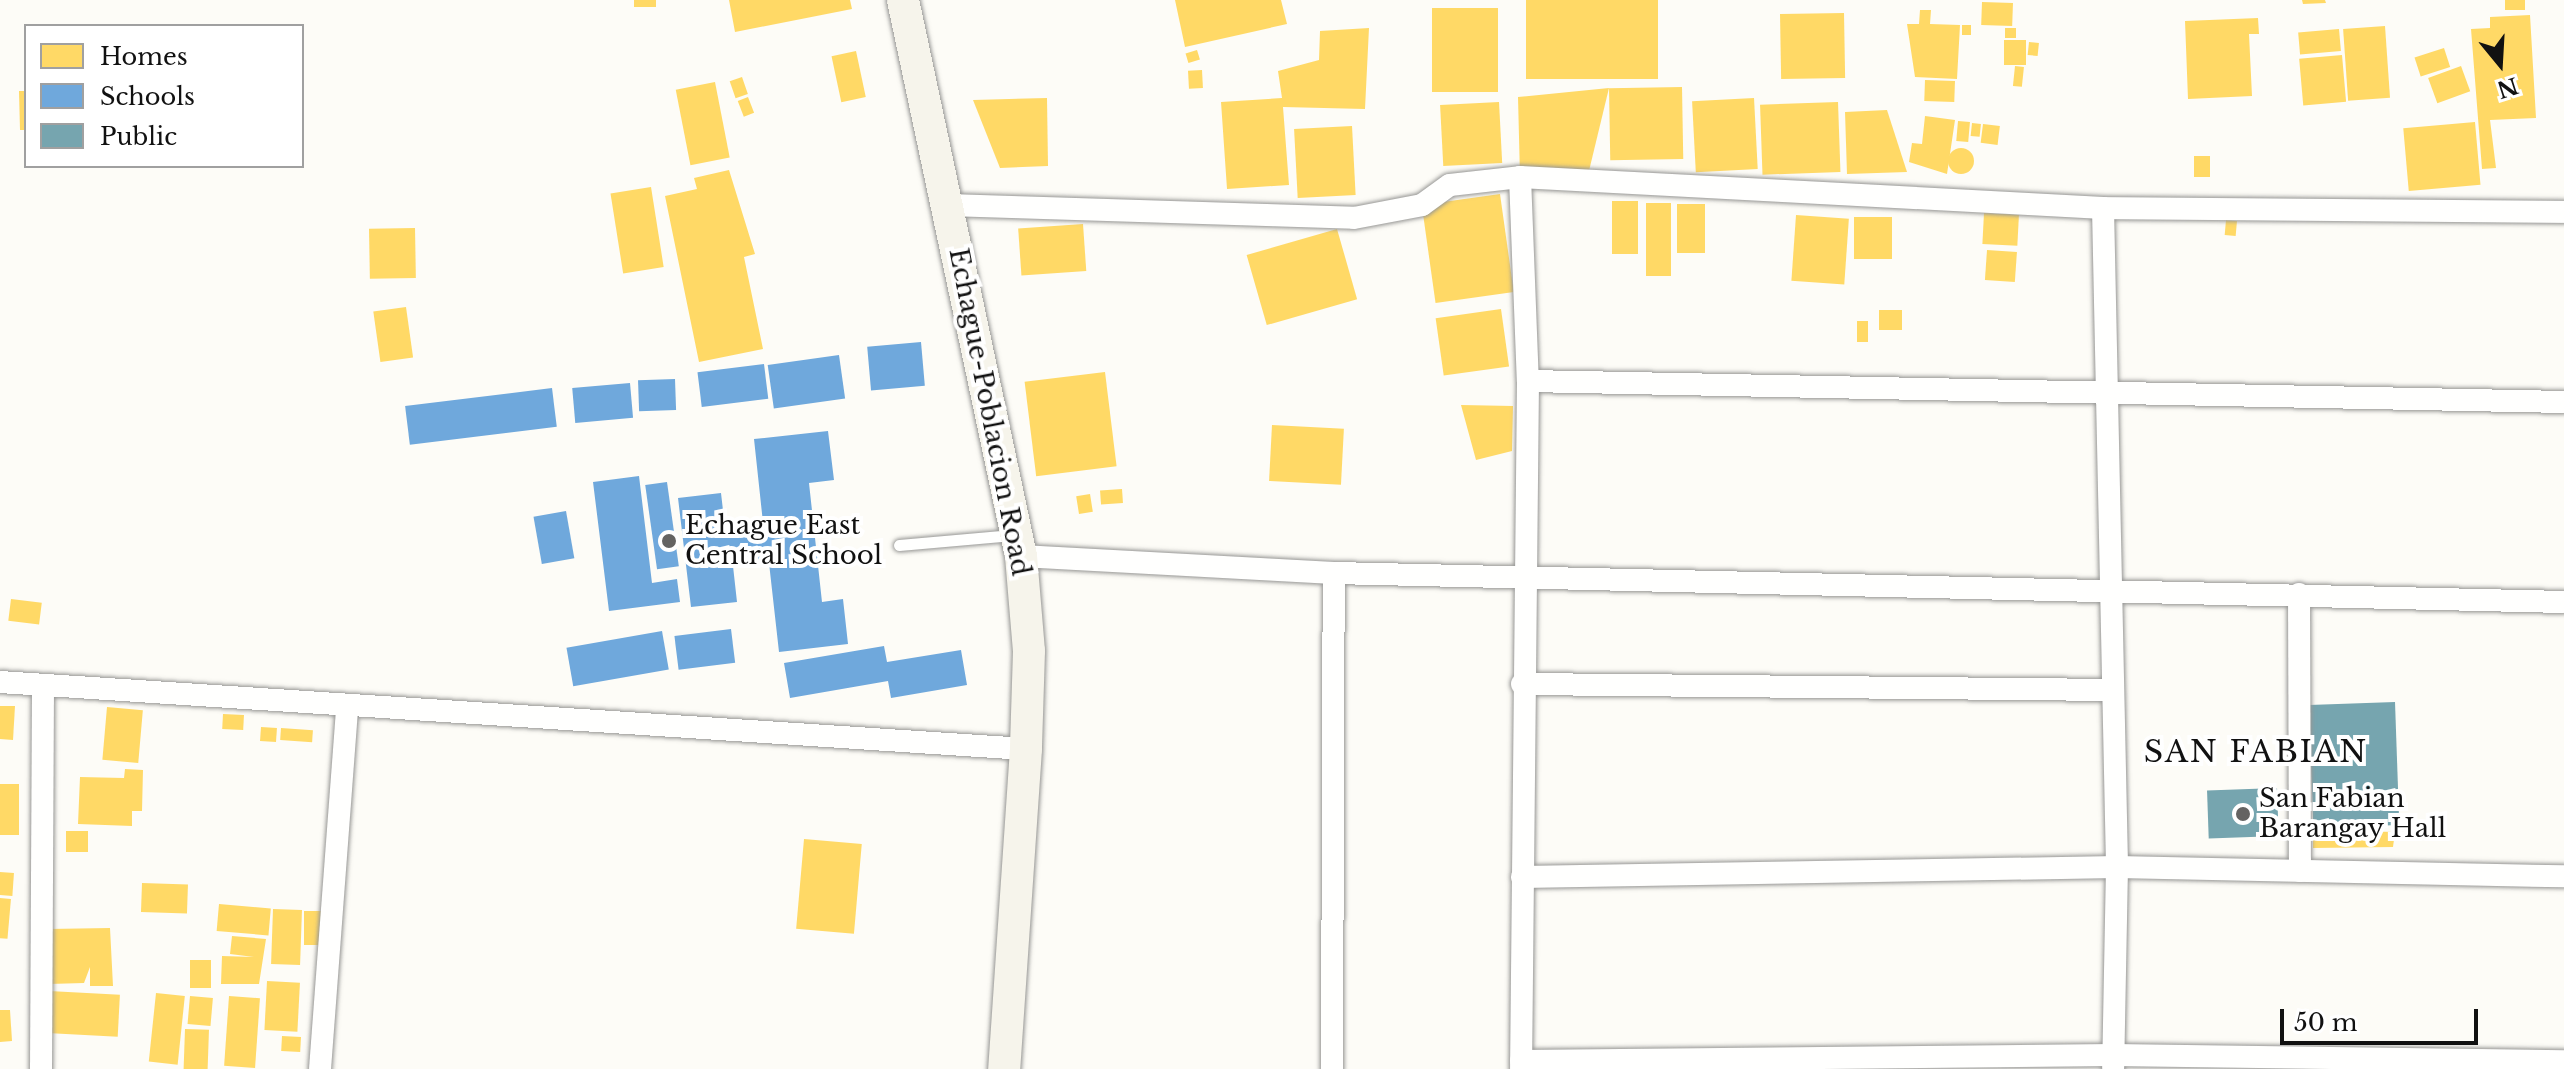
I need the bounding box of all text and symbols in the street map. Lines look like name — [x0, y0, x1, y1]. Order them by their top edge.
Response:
legend — [24, 24, 304, 168]
north arrow — [2460, 24, 2540, 104]
text: Homes — [100, 42, 188, 71]
text: N — [2494, 71, 2522, 103]
text: Schools — [100, 82, 195, 111]
text: Public — [100, 122, 177, 151]
street label: Echague-Poblacion Road — [942, 246, 1036, 578]
place label: Echague East Central School — [685, 510, 882, 572]
marker: Echague East Central School — [660, 532, 678, 550]
district label: SAN FABIAN — [2144, 734, 2368, 770]
place label: San Fabian Barangay Hall — [2259, 783, 2447, 844]
marker: San Fabian Barangay Hall — [2234, 805, 2252, 823]
scale bar — [2284, 993, 2482, 1043]
text: 50 m — [2294, 1008, 2357, 1037]

